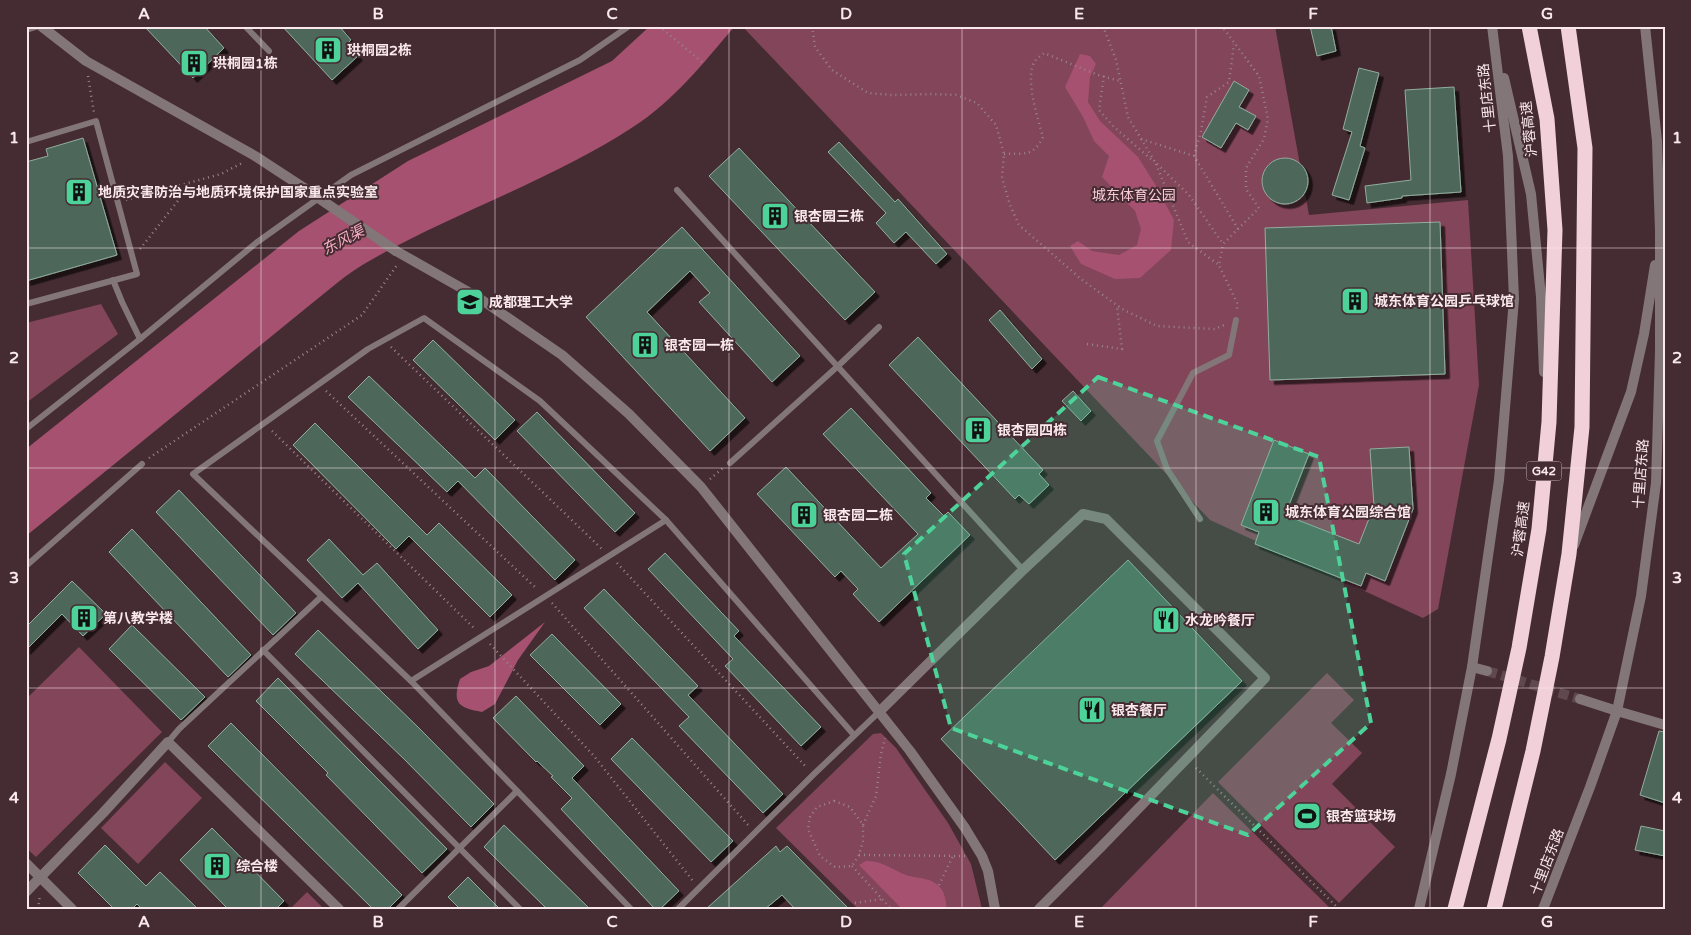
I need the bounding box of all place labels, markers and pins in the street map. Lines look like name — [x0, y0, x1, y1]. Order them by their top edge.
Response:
building icon: 珙桐园2栋 — [313, 35, 343, 65]
place label: 珙桐园2栋 — [347, 42, 412, 59]
building icon: 珙桐园1栋 — [179, 48, 209, 78]
place label: 珙桐园1栋 — [213, 55, 278, 72]
building icon: 地质灾害防治与地质环境保护国家重点实验室 — [64, 177, 94, 207]
place label: 地质灾害防治与地质环境保护国家重点实验室 — [98, 184, 378, 201]
building icon: 银杏园三栋 — [760, 201, 790, 231]
place label: 银杏园三栋 — [794, 208, 864, 225]
building icon: 城东体育公园乒乓球馆 — [1340, 286, 1370, 316]
school or university icon: 成都理工大学 — [455, 287, 485, 317]
place label: 城东体育公园乒乓球馆 — [1374, 293, 1514, 310]
place label: 成都理工大学 — [489, 294, 573, 311]
building icon: 银杏园一栋 — [630, 330, 660, 360]
place label: 银杏园一栋 — [664, 337, 734, 354]
building icon: 银杏园四栋 — [963, 415, 993, 445]
place label: 银杏园四栋 — [997, 422, 1067, 439]
building icon: 城东体育公园综合馆 — [1251, 497, 1281, 527]
building icon: 银杏园二栋 — [789, 500, 819, 530]
place label: 城东体育公园综合馆 — [1285, 504, 1411, 521]
place label: 银杏园二栋 — [823, 507, 893, 524]
building icon: 第八教学楼 — [69, 603, 99, 633]
restaurant icon: 水龙吟餐厅 — [1151, 605, 1181, 635]
place label: 第八教学楼 — [103, 610, 173, 627]
place label: 水龙吟餐厅 — [1185, 612, 1255, 629]
restaurant icon: 银杏餐厅 — [1077, 695, 1107, 725]
place label: 银杏餐厅 — [1111, 702, 1167, 719]
sports icon: 银杏篮球场 — [1292, 801, 1322, 831]
place label: 银杏篮球场 — [1326, 808, 1396, 825]
building icon: 综合楼 — [202, 851, 232, 881]
place label: 综合楼 — [236, 858, 278, 875]

